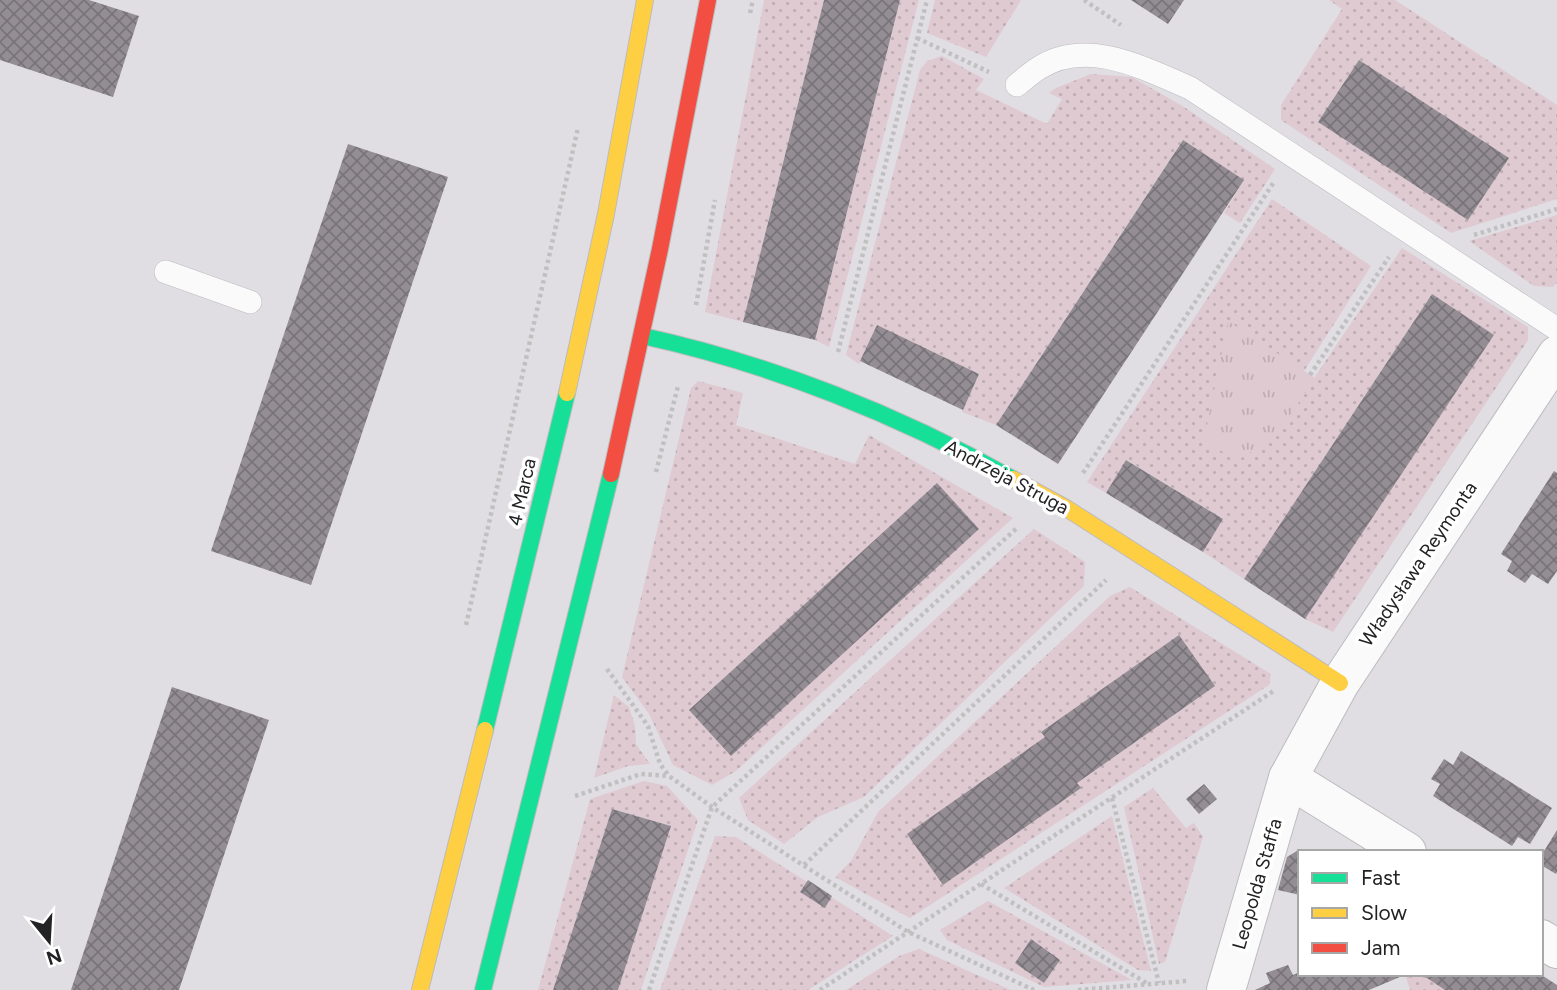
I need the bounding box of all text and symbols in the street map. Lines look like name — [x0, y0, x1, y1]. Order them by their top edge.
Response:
street label: Andrzeja Struga — [941, 435, 1073, 519]
street label: 4 Marca — [503, 456, 541, 528]
street label: Władysława Reymonta — [1354, 477, 1482, 651]
street label: Leopolda Staffa — [1227, 816, 1287, 952]
legend — [1298, 850, 1543, 976]
text: Fast — [1361, 865, 1401, 890]
text: Slow — [1361, 900, 1407, 925]
north arrow — [14, 906, 84, 976]
text: Jam — [1361, 935, 1400, 960]
text: N — [44, 943, 65, 970]

